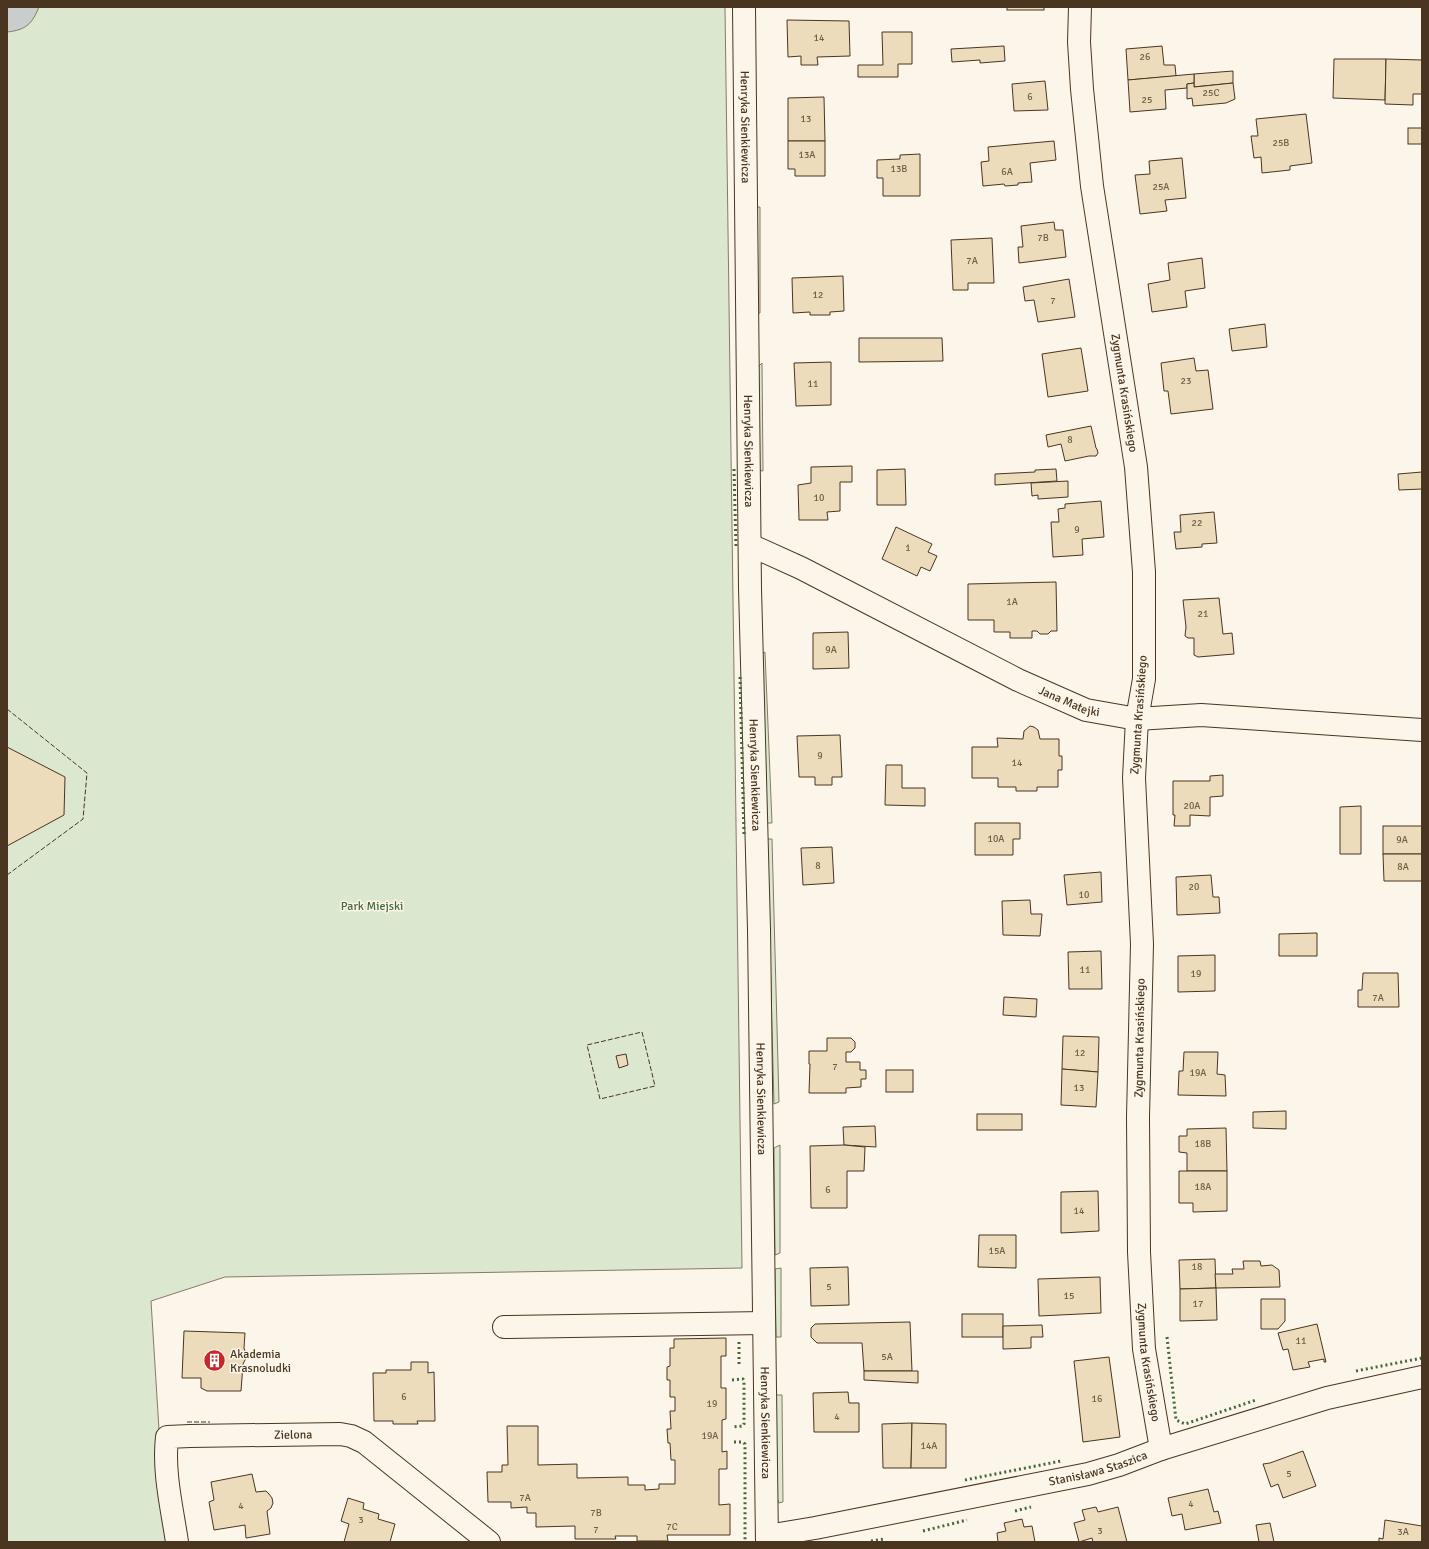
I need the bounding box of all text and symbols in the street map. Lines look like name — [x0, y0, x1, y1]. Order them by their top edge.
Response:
house number: 14 — [814, 32, 825, 44]
house number: 26 — [1140, 51, 1150, 63]
street label: Henryka Sienkiewicza — [737, 71, 753, 183]
house number: 25C — [1203, 87, 1219, 99]
house number: 6 — [1027, 91, 1033, 103]
house number: 25 — [1142, 94, 1152, 106]
house number: 13 — [801, 113, 811, 125]
house number: 25B — [1273, 137, 1289, 149]
house number: 13A — [799, 149, 815, 161]
house number: 13B — [891, 163, 907, 175]
house number: 6A — [1001, 166, 1013, 178]
house number: 25A — [1153, 181, 1169, 193]
house number: 7B — [1037, 232, 1049, 244]
house number: 7A — [966, 255, 978, 267]
house number: 12 — [813, 289, 823, 301]
house number: 7 — [1050, 295, 1056, 307]
street label: Zygmunta Krasińskiego — [1108, 333, 1141, 453]
house number: 23 — [1181, 375, 1191, 387]
house number: 11 — [808, 378, 818, 390]
street label: Henryka Sienkiewicza — [741, 395, 757, 507]
house number: 8 — [1067, 434, 1073, 446]
house number: 10 — [814, 492, 824, 504]
house number: 22 — [1192, 517, 1202, 529]
house number: 9 — [1074, 524, 1080, 536]
house number: 1 — [905, 542, 911, 554]
house number: 1A — [1006, 596, 1018, 608]
house number: 21 — [1198, 608, 1208, 620]
house number: 9A — [825, 644, 837, 656]
street label: Zygmunta Krasińskiego — [1127, 655, 1151, 775]
street label: Jana Matejki — [1036, 683, 1101, 720]
street label: Henryka Sienkiewicza — [746, 718, 764, 831]
house number: 9 — [817, 750, 823, 762]
house number: 14 — [1012, 757, 1023, 769]
house number: 20A — [1184, 800, 1200, 812]
house number: 10A — [988, 833, 1004, 845]
house number: 9A — [1396, 834, 1408, 846]
house number: 8 — [815, 860, 821, 872]
house number: 8A — [1397, 861, 1409, 873]
house number: 20 — [1189, 881, 1199, 893]
house number: 10 — [1079, 889, 1089, 901]
park label: Park Miejski — [341, 899, 403, 914]
house number: 11 — [1080, 964, 1090, 976]
house number: 19 — [1191, 968, 1201, 980]
street label: Zygmunta Krasińskiego — [1131, 978, 1149, 1098]
house number: 7A — [1372, 992, 1384, 1004]
street label: Henryka Sienkiewicza — [753, 1042, 769, 1155]
house number: 12 — [1075, 1047, 1085, 1059]
house number: 7 — [832, 1061, 838, 1073]
house number: 19A — [1190, 1067, 1206, 1079]
house number: 13 — [1074, 1082, 1084, 1094]
house number: 18B — [1195, 1138, 1211, 1150]
house number: 18A — [1195, 1181, 1211, 1193]
house number: 6 — [825, 1184, 831, 1196]
house number: 14 — [1074, 1205, 1085, 1217]
house number: 15A — [989, 1245, 1005, 1257]
house number: 18 — [1192, 1261, 1202, 1273]
house number: 5 — [826, 1281, 832, 1293]
house number: 15 — [1064, 1290, 1074, 1302]
house number: 17 — [1193, 1298, 1203, 1310]
street label: Zygmunta Krasińskiego — [1134, 1302, 1164, 1423]
house number: 11 — [1296, 1335, 1306, 1347]
place label: Akademia Krasnoludki — [230, 1347, 291, 1376]
building icon: Akademia Krasnoludki — [201, 1348, 227, 1374]
house number: 5A — [881, 1351, 893, 1363]
street label: Henryka Sienkiewicza — [757, 1366, 774, 1479]
house number: 6 — [401, 1391, 407, 1403]
house number: 16 — [1092, 1393, 1102, 1405]
house number: 19 — [707, 1398, 717, 1410]
house number: 4 — [834, 1411, 840, 1423]
street label: Zielona — [274, 1427, 312, 1442]
house number: 19A — [702, 1430, 718, 1442]
house number: 14A — [921, 1440, 937, 1452]
street label: Stanisława Staszica — [1047, 1447, 1149, 1489]
house number: 5 — [1286, 1468, 1292, 1480]
house number: 7A — [519, 1492, 531, 1504]
house number: 4 — [1188, 1498, 1194, 1510]
house number: 4 — [238, 1500, 244, 1512]
house number: 7B — [590, 1507, 602, 1519]
house number: 3 — [358, 1514, 364, 1526]
house number: 7C — [666, 1521, 678, 1533]
house number: 7 — [593, 1524, 599, 1536]
house number: 3 — [1097, 1525, 1103, 1537]
house number: 3A — [1397, 1526, 1409, 1538]

